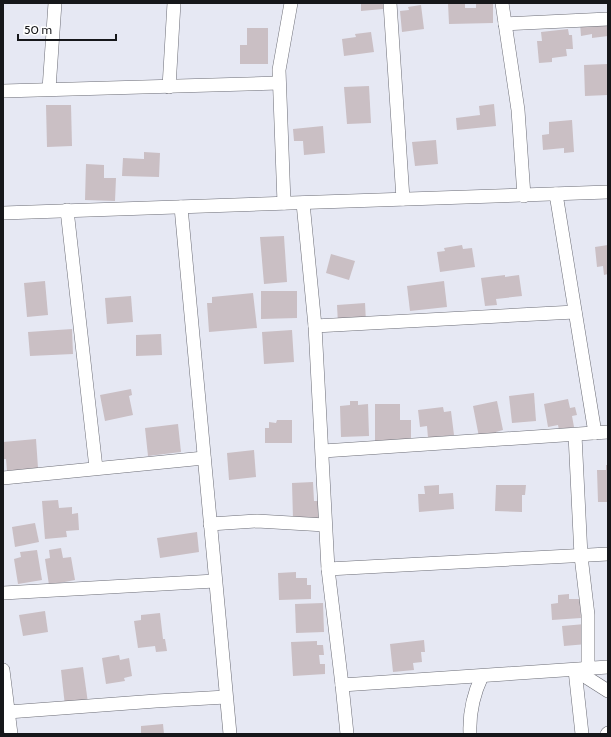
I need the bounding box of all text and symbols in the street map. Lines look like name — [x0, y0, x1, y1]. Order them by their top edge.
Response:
scale bar — [18, 16, 116, 42]
text: 50 m — [24, 22, 52, 37]

